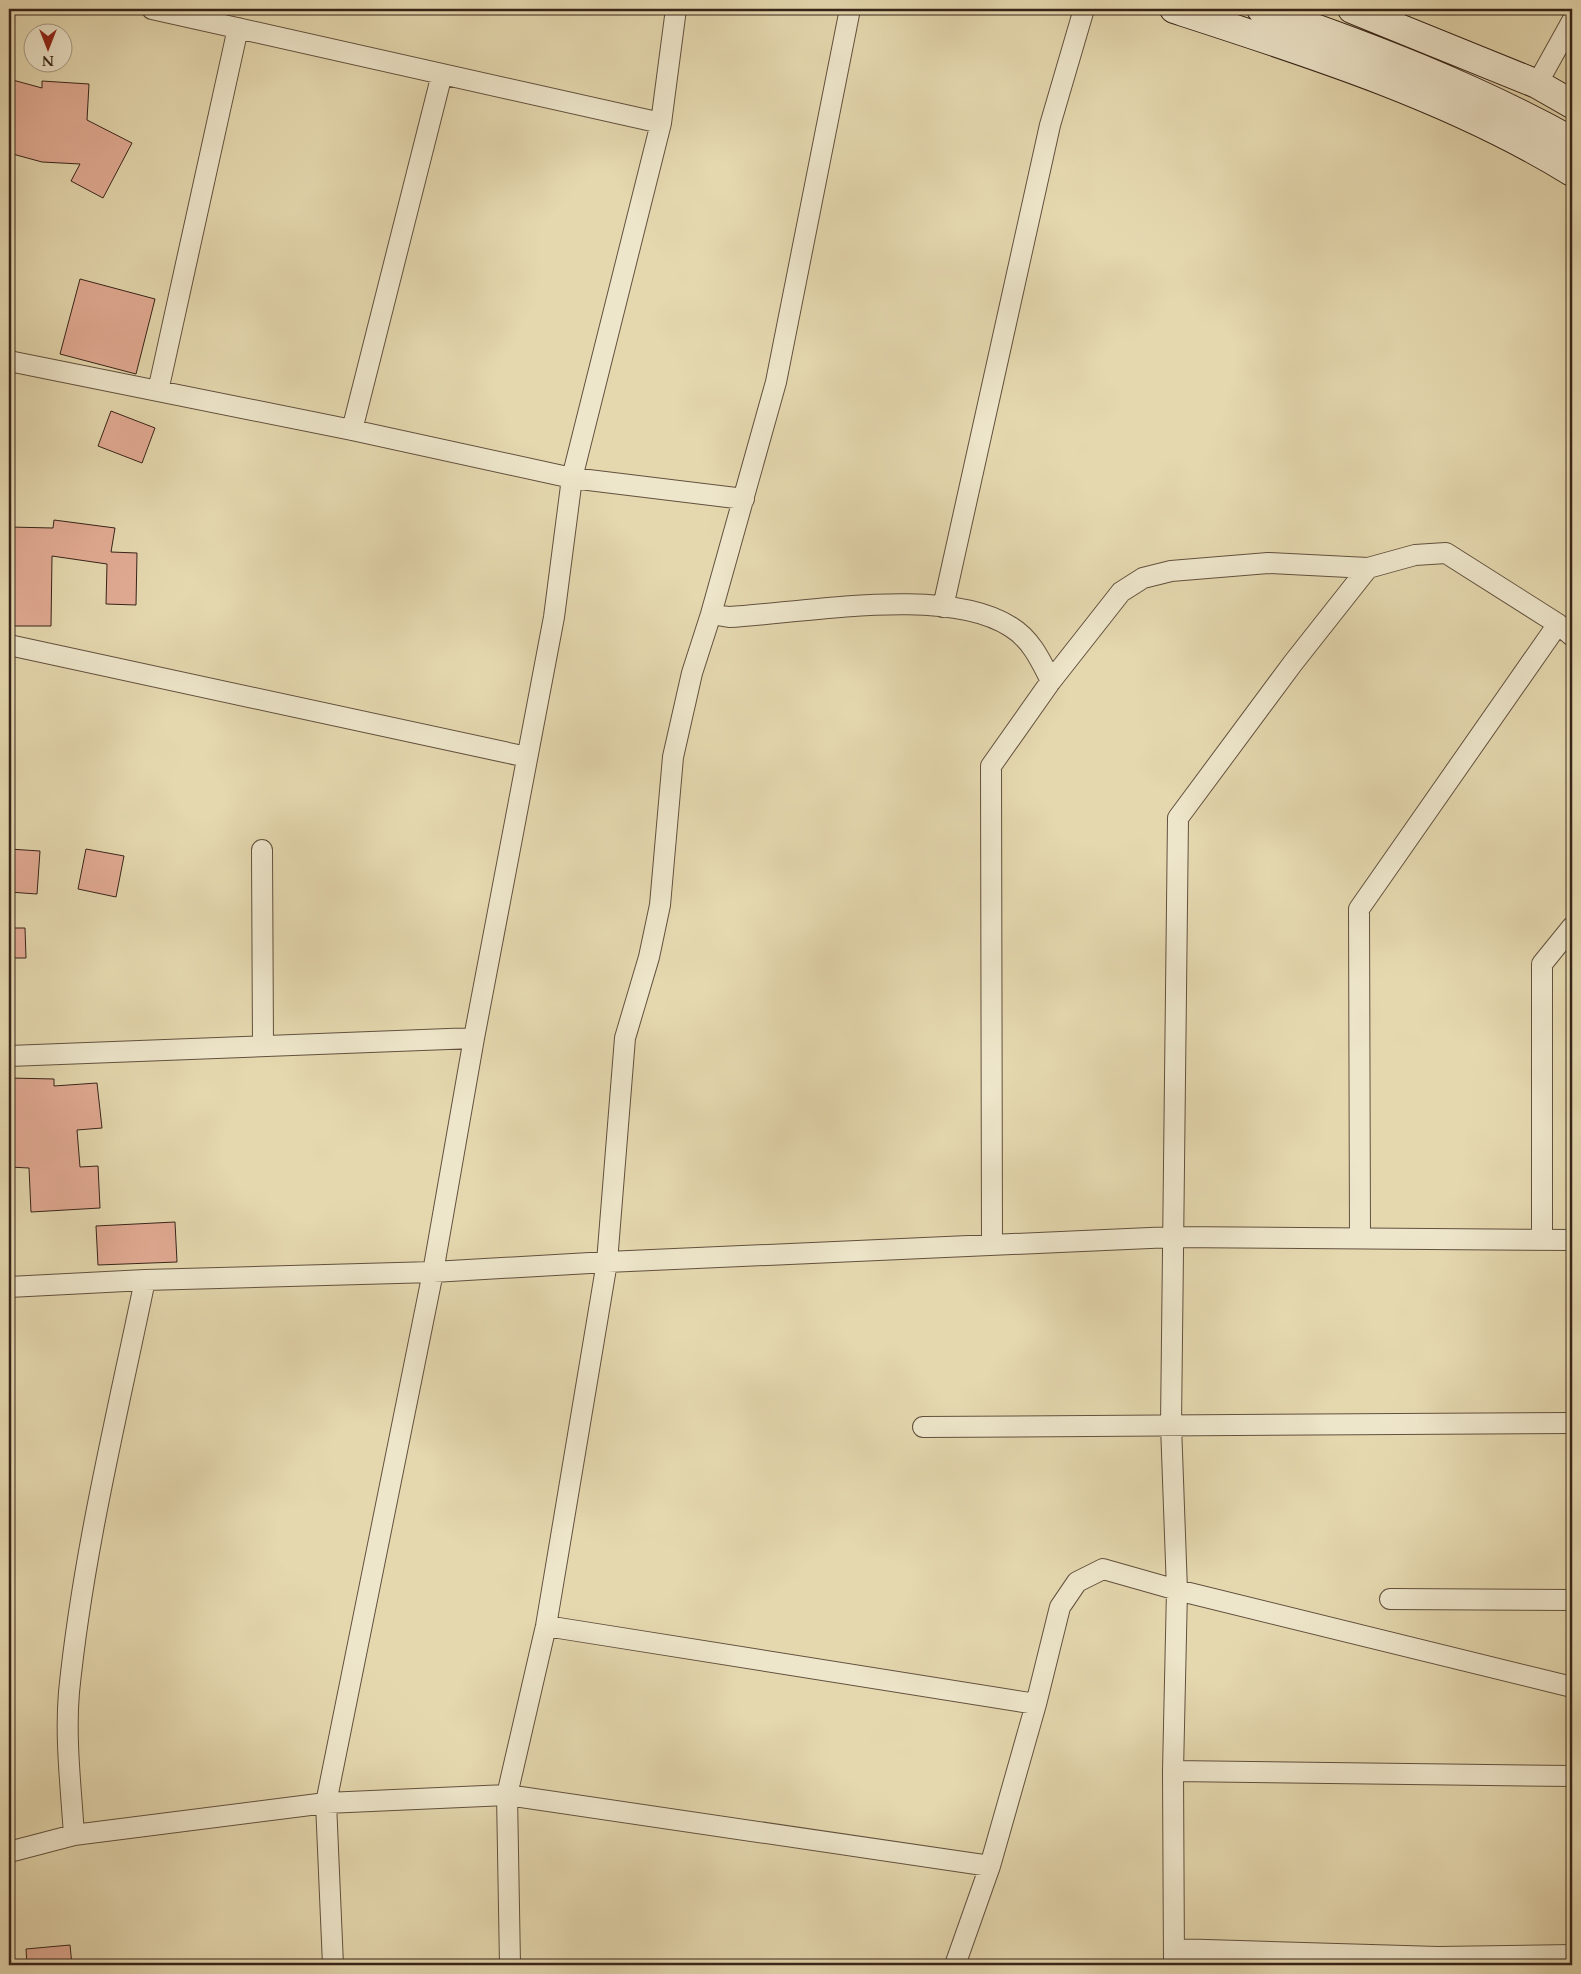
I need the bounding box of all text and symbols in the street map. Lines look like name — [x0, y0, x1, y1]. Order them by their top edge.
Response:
north arrow — [22, 22, 72, 72]
text: N — [42, 51, 54, 70]

